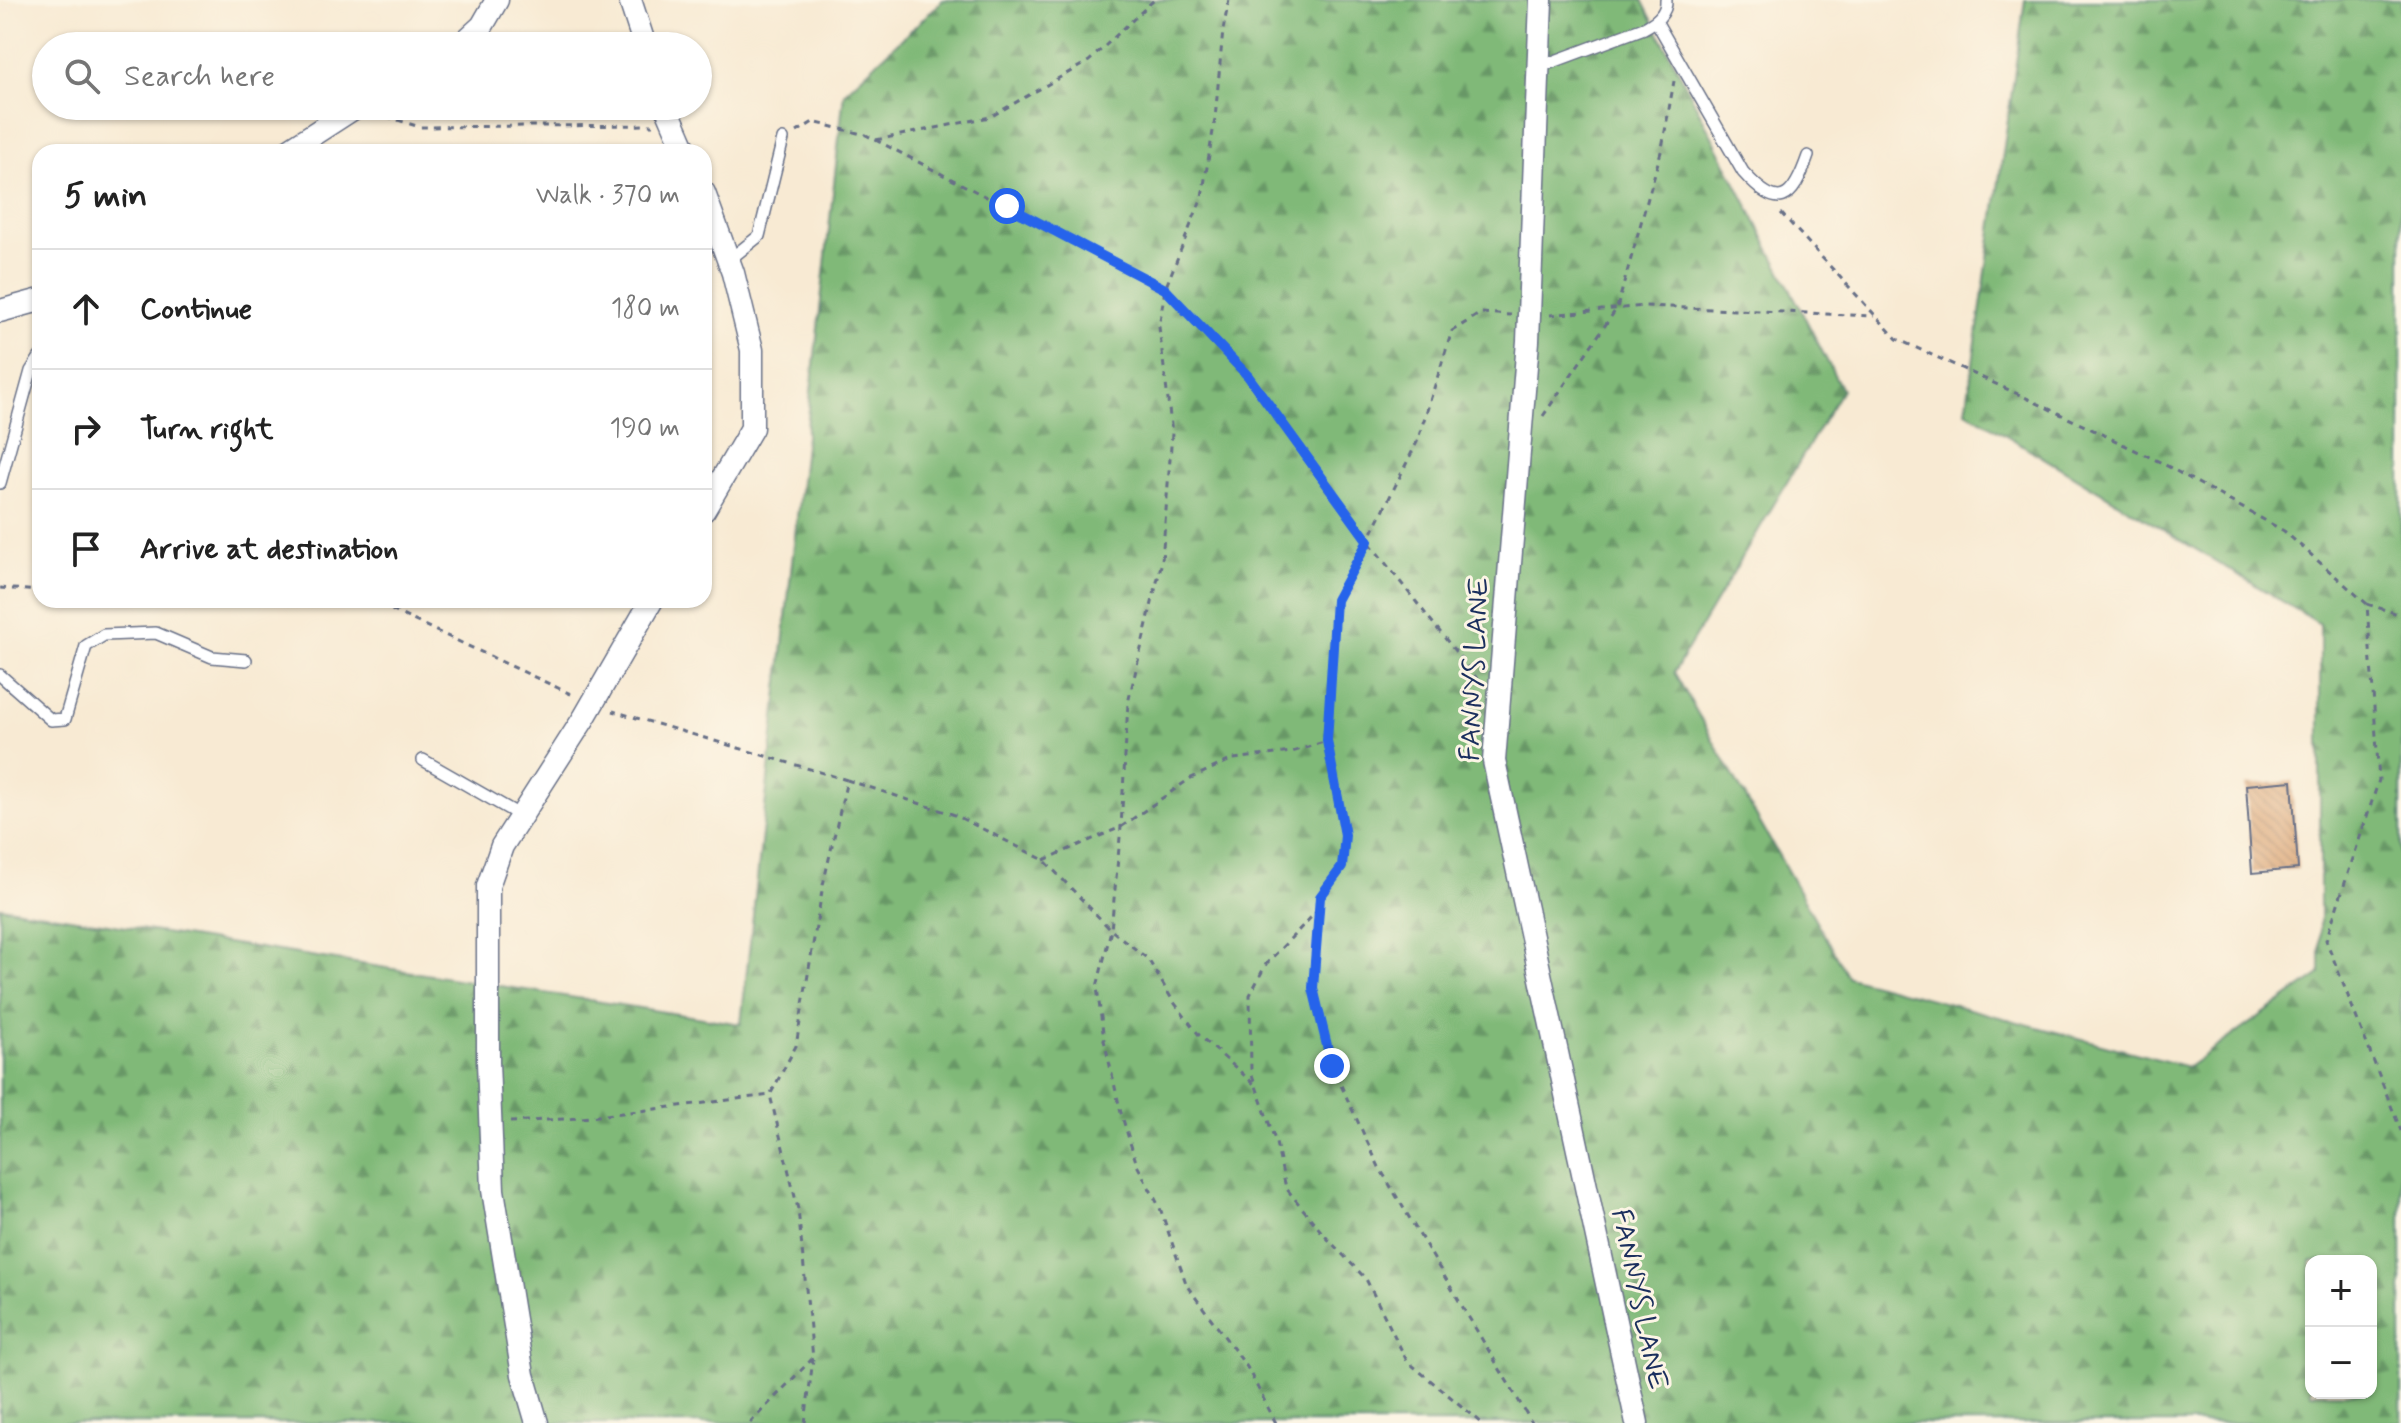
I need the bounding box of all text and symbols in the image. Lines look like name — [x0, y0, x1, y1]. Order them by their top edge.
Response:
search box — [32, 32, 712, 120]
icon: search — [60, 54, 104, 98]
text: Search here — [124, 57, 275, 96]
text: 5 min — [64, 174, 147, 219]
text: Walk · 370 m — [536, 179, 680, 213]
route start — [989, 188, 1025, 224]
icon: ahead — [64, 287, 108, 331]
text: Continue — [140, 290, 252, 329]
text: 180 m — [611, 292, 680, 326]
icon: right — [64, 407, 108, 451]
text: Turn right — [140, 410, 273, 449]
text: 190 m — [610, 412, 680, 446]
icon: arrive — [64, 527, 108, 571]
text: Arrive at destination — [140, 530, 398, 569]
street label: FANNYS LANE — [1452, 576, 1499, 762]
route end — [1314, 1048, 1350, 1084]
street label: FANNYS LANE — [1601, 1206, 1676, 1393]
map controls — [2305, 1255, 2377, 1399]
button: + — [2305, 1255, 2377, 1327]
button: − — [2305, 1327, 2377, 1399]

